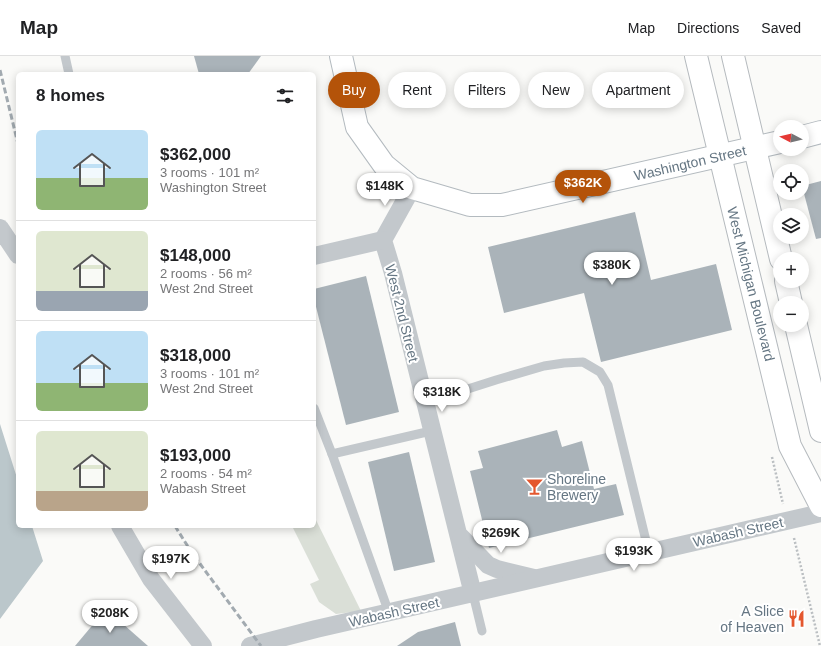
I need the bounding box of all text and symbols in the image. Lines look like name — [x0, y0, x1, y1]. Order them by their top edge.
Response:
text: Map — [20, 17, 58, 38]
text: Map — [628, 20, 655, 36]
text: Directions — [677, 20, 739, 36]
text: Saved — [761, 20, 801, 36]
chip: Buy — [328, 72, 380, 108]
chip: Rent — [388, 72, 446, 108]
chip: Filters — [454, 72, 520, 108]
chip: New — [528, 72, 584, 108]
chip: Apartment — [592, 72, 684, 108]
icon: filters — [274, 85, 296, 107]
text: 8 homes — [36, 86, 105, 105]
north arrow — [773, 120, 809, 156]
map controls — [773, 120, 809, 332]
street label: Washington Street — [632, 142, 748, 184]
text: $362,000 — [160, 145, 231, 164]
icon: home — [68, 146, 116, 194]
button: locate — [773, 164, 809, 200]
text: 3 rooms · 101 m² — [160, 165, 259, 180]
pin: $362K — [555, 170, 611, 204]
pin: $148K — [357, 173, 413, 207]
text: $362K — [564, 175, 602, 190]
text: $148K — [366, 178, 404, 193]
text: Washington Street — [160, 180, 266, 195]
street label: West Michigan Boulevard — [724, 205, 778, 363]
button: layers — [773, 208, 809, 244]
text: $148,000 — [160, 246, 231, 265]
icon: home — [68, 247, 116, 295]
pin: $380K — [584, 252, 640, 286]
button: + — [773, 252, 809, 288]
text: $380K — [593, 257, 631, 272]
street label: West 2nd Street — [382, 262, 422, 364]
text: 2 rooms · 56 m² — [160, 266, 252, 281]
text: West 2nd Street — [160, 281, 253, 296]
button: − — [773, 296, 809, 332]
text: $318,000 — [160, 346, 231, 365]
icon: home — [68, 347, 116, 395]
text: 3 rooms · 101 m² — [160, 366, 259, 381]
pin: $318K — [414, 379, 470, 413]
text: West 2nd Street — [160, 381, 253, 396]
text: $318K — [423, 384, 461, 399]
text: $193,000 — [160, 446, 231, 465]
icon: home — [68, 447, 116, 495]
text: 2 rooms · 54 m² — [160, 466, 252, 481]
place label: Shoreline Brewery — [547, 471, 606, 503]
bar icon: Shoreline Brewery — [524, 477, 544, 497]
text: Wabash Street — [160, 481, 246, 496]
street label: Wabash Street — [691, 514, 785, 550]
pin: $269K — [473, 520, 529, 554]
text: $269K — [482, 525, 520, 540]
pin: $193K — [606, 538, 662, 572]
text: $193K — [615, 543, 653, 558]
pin: $197K — [143, 546, 199, 580]
text: $197K — [152, 551, 190, 566]
street label: Wabash Street — [347, 594, 441, 630]
pin: $208K — [82, 600, 138, 634]
place label: A Slice of Heaven — [720, 603, 784, 635]
text: $208K — [91, 605, 129, 620]
restaurant icon: A Slice of Heaven — [787, 609, 807, 629]

